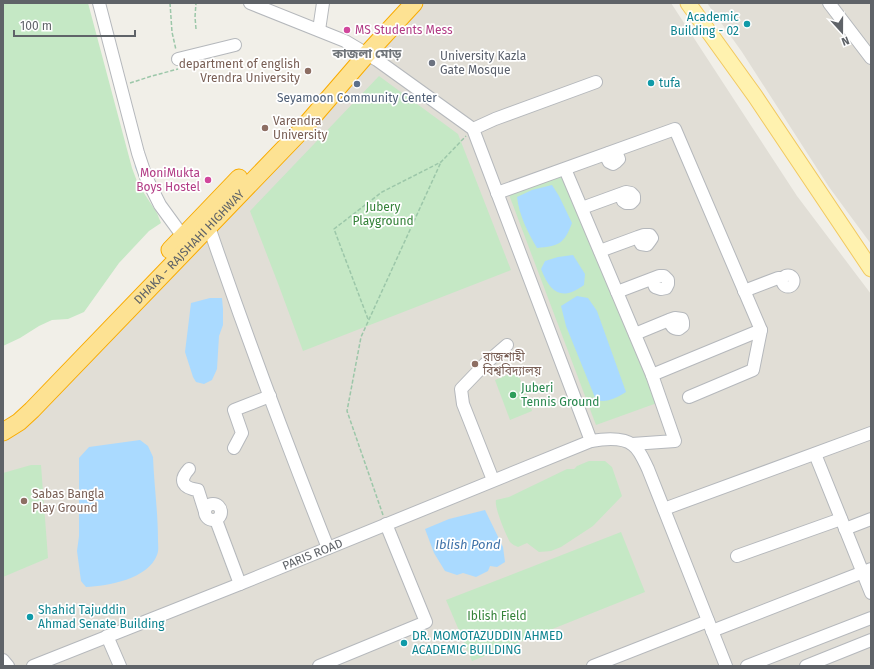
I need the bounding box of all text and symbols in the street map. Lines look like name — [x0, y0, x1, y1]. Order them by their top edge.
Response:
place label: Academic Building - 02 — [670, 10, 739, 38]
scale bar — [14, 12, 135, 38]
north arrow — [822, 12, 862, 52]
text: 100 m — [20, 19, 52, 33]
marker: Academic Building - 02 — [742, 19, 752, 29]
place label: MS Students Mess — [355, 23, 453, 37]
marker: MS Students Mess — [342, 25, 352, 35]
text: N — [840, 33, 851, 48]
district label: কাজলা মোড় — [332, 46, 402, 61]
place label: University Kazla Gate Mosque — [440, 49, 526, 77]
place label: department of english Vrendra University — [179, 57, 300, 85]
marker: University Kazla Gate Mosque — [427, 58, 437, 68]
marker: department of english Vrendra University — [303, 66, 313, 76]
place label: tufa — [659, 76, 681, 90]
marker: tufa — [646, 78, 656, 88]
marker: Seyamoon Community Center — [352, 79, 362, 89]
place label: Seyamoon Community Center — [277, 91, 437, 105]
place label: Varendra University — [273, 114, 327, 142]
marker: Varendra University — [260, 123, 270, 133]
place label: MoniMukta Boys Hostel — [136, 166, 200, 194]
marker: MoniMukta Boys Hostel — [203, 175, 213, 185]
street label: DHAKA - RAJSHAHI HIGHWAY — [131, 187, 247, 307]
park label: Jubery Playground — [352, 200, 414, 228]
place label: রাজশাহী বিশ্ববিদ্যালয় — [482, 349, 542, 378]
marker: রাজশাহী বিশ্ববিদ্যালয় — [470, 359, 480, 369]
place label: Juberi Tennis Ground — [521, 381, 599, 409]
marker: Juberi Tennis Ground — [508, 390, 518, 400]
place label: Sabas Bangla Play Ground — [32, 487, 104, 515]
marker: Sabas Bangla Play Ground — [19, 496, 29, 506]
street label: PARIS ROAD — [280, 536, 345, 573]
water label: Iblish Pond — [435, 537, 501, 552]
place label: Shahid Tajuddin Ahmad Senate Building — [38, 603, 165, 631]
park label: Iblish Field — [467, 609, 527, 623]
marker: Shahid Tajuddin Ahmad Senate Building — [25, 612, 35, 622]
place label: DR. MOMOTAZUDDIN AHMED ACADEMIC BUILDING — [412, 629, 563, 657]
marker: DR. MOMOTAZUDDIN AHMED ACADEMIC BUILDING — [399, 638, 409, 648]

